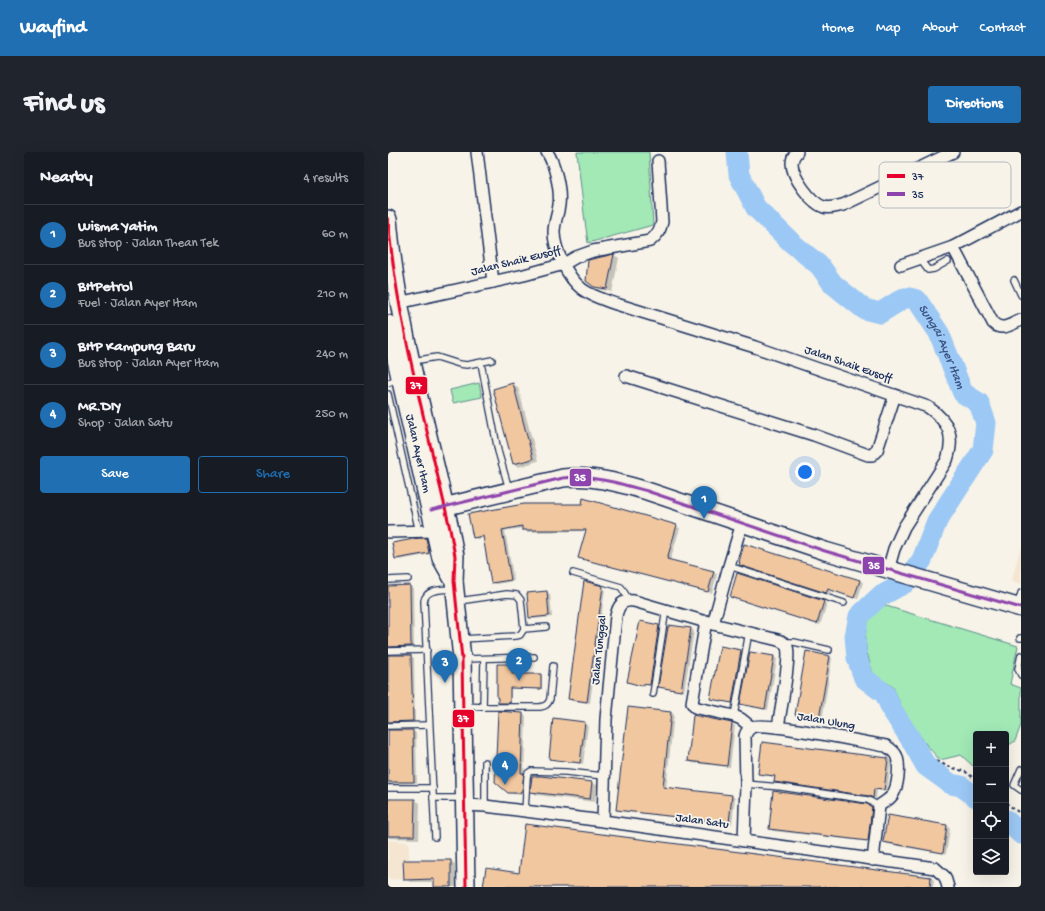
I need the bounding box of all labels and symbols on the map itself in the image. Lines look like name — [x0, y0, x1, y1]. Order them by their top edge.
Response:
legend — [879, 162, 1011, 208]
text: 37 — [911, 172, 924, 184]
text: 35 — [911, 190, 924, 202]
street label: Jalan Shaik Eusoff — [470, 244, 563, 280]
water label: Sungai Ayer Itam — [915, 302, 968, 392]
street label: Jalan Shaik Eusoff — [802, 343, 895, 387]
line badge: 37 — [405, 376, 428, 395]
text: 37 — [409, 381, 423, 393]
street label: Jalan Ayer Itam — [402, 413, 433, 495]
your location — [795, 462, 815, 482]
line badge: 35 — [569, 468, 592, 487]
text: 35 — [573, 473, 586, 485]
pin: 1 — [691, 486, 717, 519]
line badge: 35 — [862, 556, 885, 575]
text: 35 — [867, 561, 880, 573]
street label: Jalan Tunggal — [589, 614, 611, 685]
pin: 2 — [506, 648, 532, 681]
pin: 3 — [432, 650, 458, 683]
line badge: 37 — [452, 709, 475, 728]
street label: Jalan Ulung — [796, 710, 856, 734]
text: 37 — [456, 714, 470, 726]
pin: 4 — [492, 752, 518, 785]
street label: Jalan Satu — [674, 811, 730, 833]

